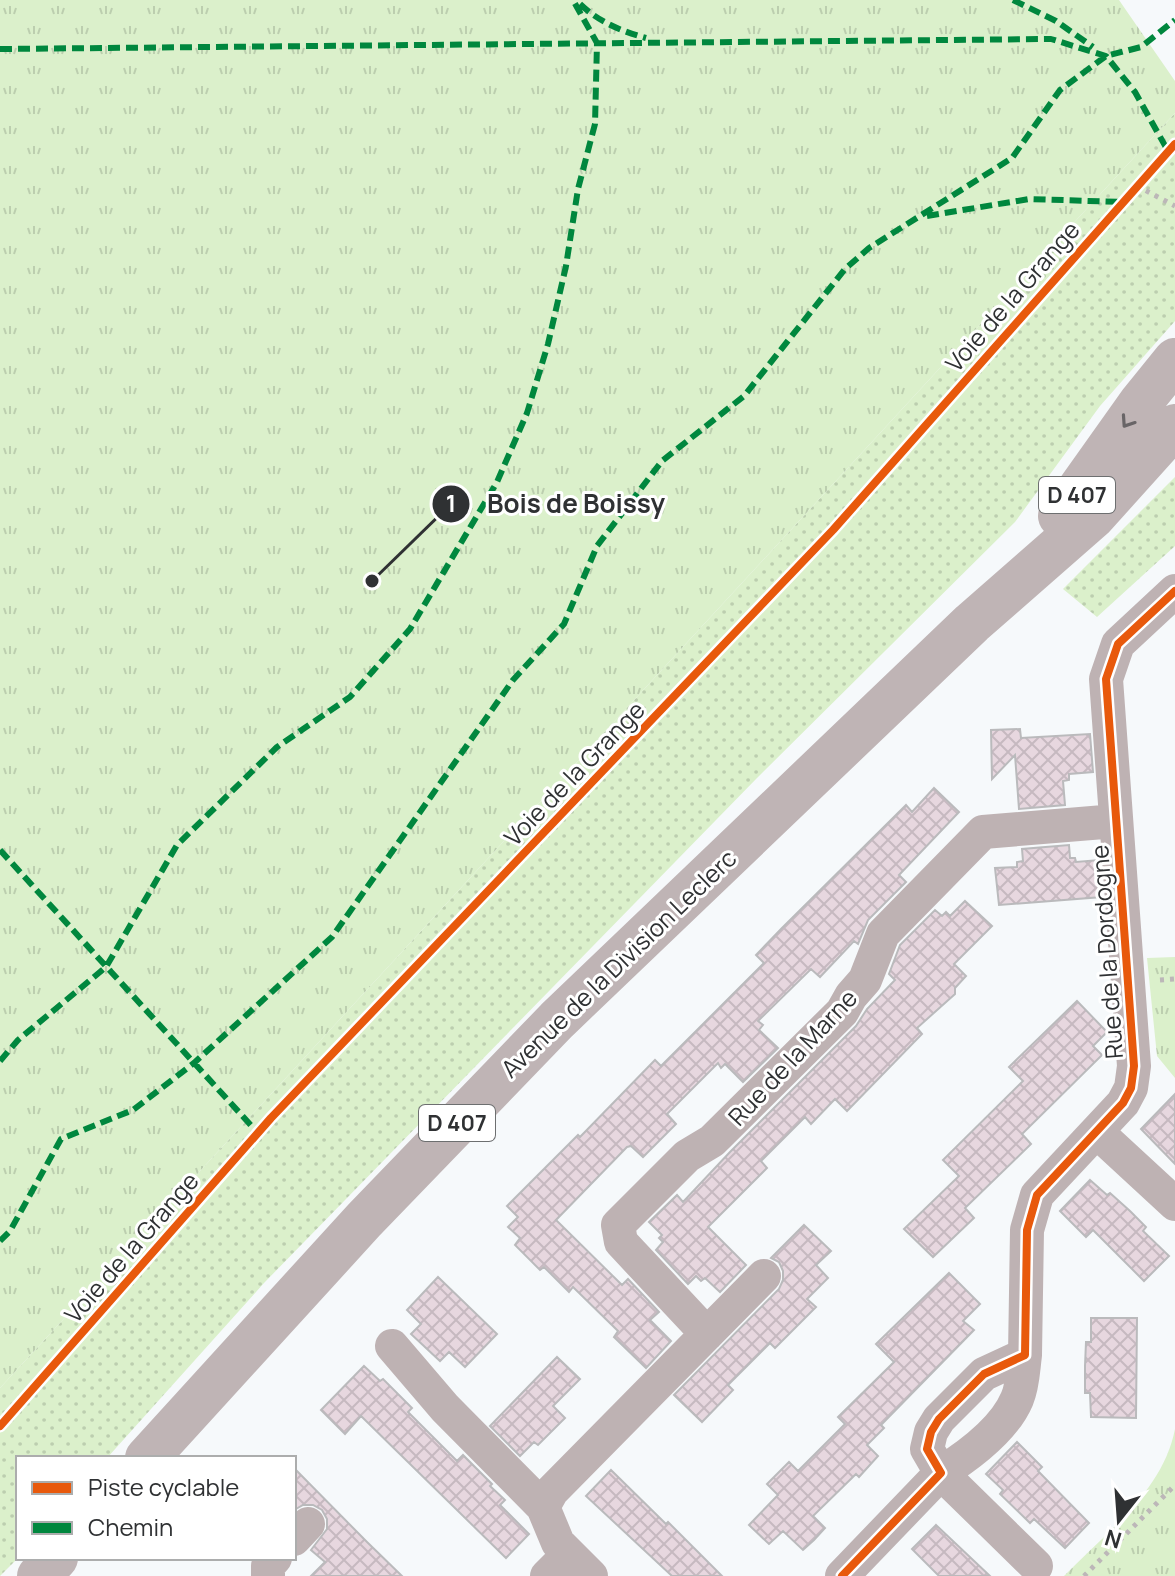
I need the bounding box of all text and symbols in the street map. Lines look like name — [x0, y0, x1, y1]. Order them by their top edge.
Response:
street label: Voie de la Grange — [937, 214, 1087, 378]
one-way arrow — [1122, 414, 1137, 428]
road number: D 407 — [1039, 477, 1115, 513]
callout: Bois de Boissy — [431, 479, 681, 529]
text: Bois de Boissy — [487, 485, 665, 521]
text: 1 — [446, 486, 456, 519]
street label: Voie de la Grange — [496, 693, 652, 853]
street label: Avenue de la Division Leclerc — [493, 842, 743, 1084]
street label: Rue de la Dordogne — [1082, 844, 1130, 1060]
street label: Rue de la Marne — [720, 982, 864, 1132]
road number: D 407 — [419, 1105, 495, 1141]
street label: Voie de la Grange — [56, 1165, 206, 1329]
legend — [16, 1456, 296, 1560]
text: Piste cyclable — [88, 1470, 239, 1503]
north arrow — [1079, 1480, 1159, 1560]
text: Chemin — [88, 1510, 173, 1543]
text: N — [1101, 1522, 1125, 1556]

